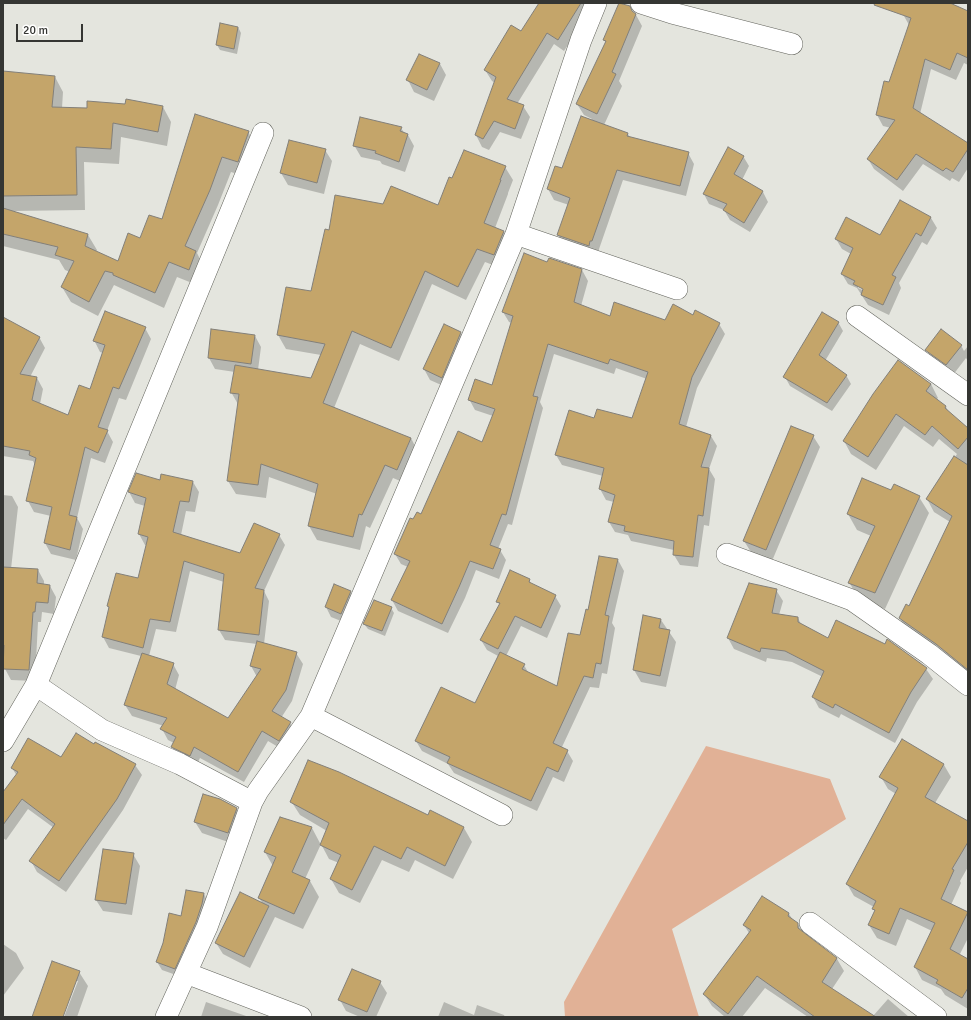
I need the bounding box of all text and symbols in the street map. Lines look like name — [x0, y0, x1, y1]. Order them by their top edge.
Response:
scale bar — [18, 16, 85, 42]
text: 20 m — [23, 23, 48, 38]

